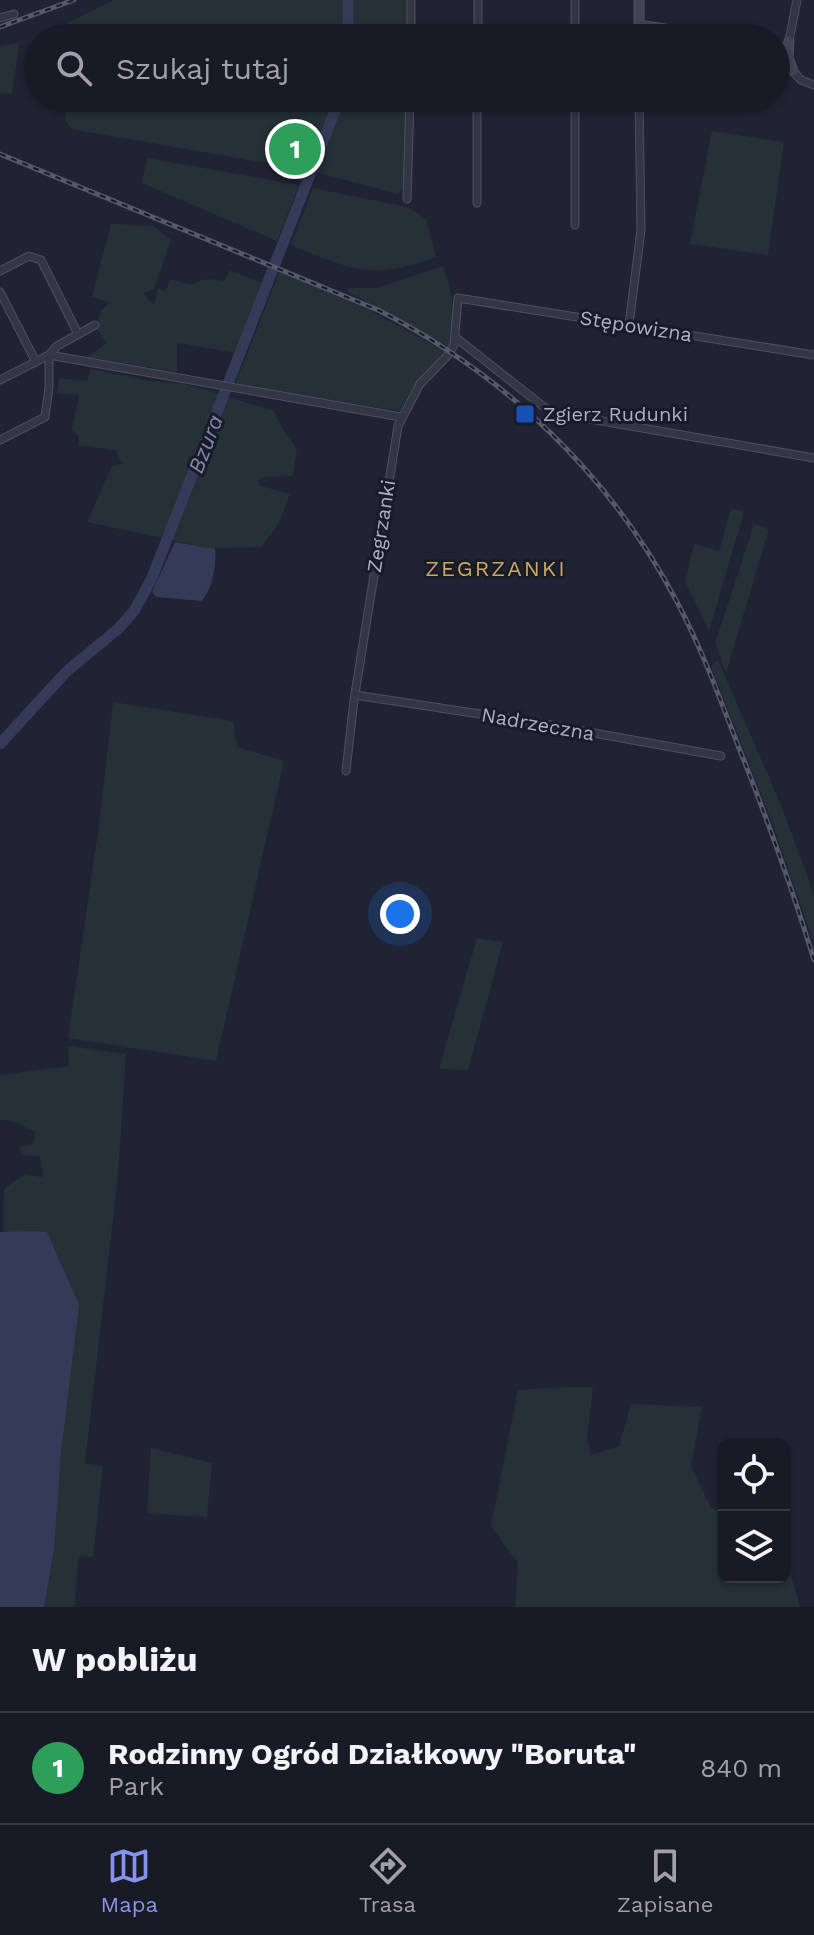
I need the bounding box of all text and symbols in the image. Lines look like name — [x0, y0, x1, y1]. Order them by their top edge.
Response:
search box — [24, 24, 790, 112]
icon: search — [52, 46, 96, 90]
text: Szukaj tutaj — [116, 51, 290, 86]
pin: 1 — [269, 119, 321, 179]
street label: Stępowizna — [578, 305, 694, 347]
place label: Zgierz Rudunki — [543, 402, 688, 426]
marker: Zgierz Rudunki — [514, 403, 536, 425]
water label: Bzura — [183, 412, 228, 477]
street label: Zegrzanki — [362, 478, 400, 574]
district label: ZEGRZANKI — [425, 556, 567, 581]
street label: Nadrzeczna — [480, 702, 596, 746]
your location — [380, 894, 420, 934]
map controls — [718, 1439, 790, 1583]
button: locate — [718, 1439, 790, 1511]
button: layers — [718, 1511, 790, 1583]
text: W pobliżu — [32, 1639, 198, 1679]
text: Rodzinny Ogród Działkowy "Boruta" — [108, 1736, 636, 1771]
text: 1 — [52, 1753, 64, 1783]
text: 840 m — [700, 1753, 782, 1783]
text: Park — [108, 1771, 164, 1801]
tab: Mapa — [101, 1844, 158, 1917]
tab: Trasa — [359, 1844, 416, 1917]
tab: Zapisane — [617, 1844, 713, 1917]

